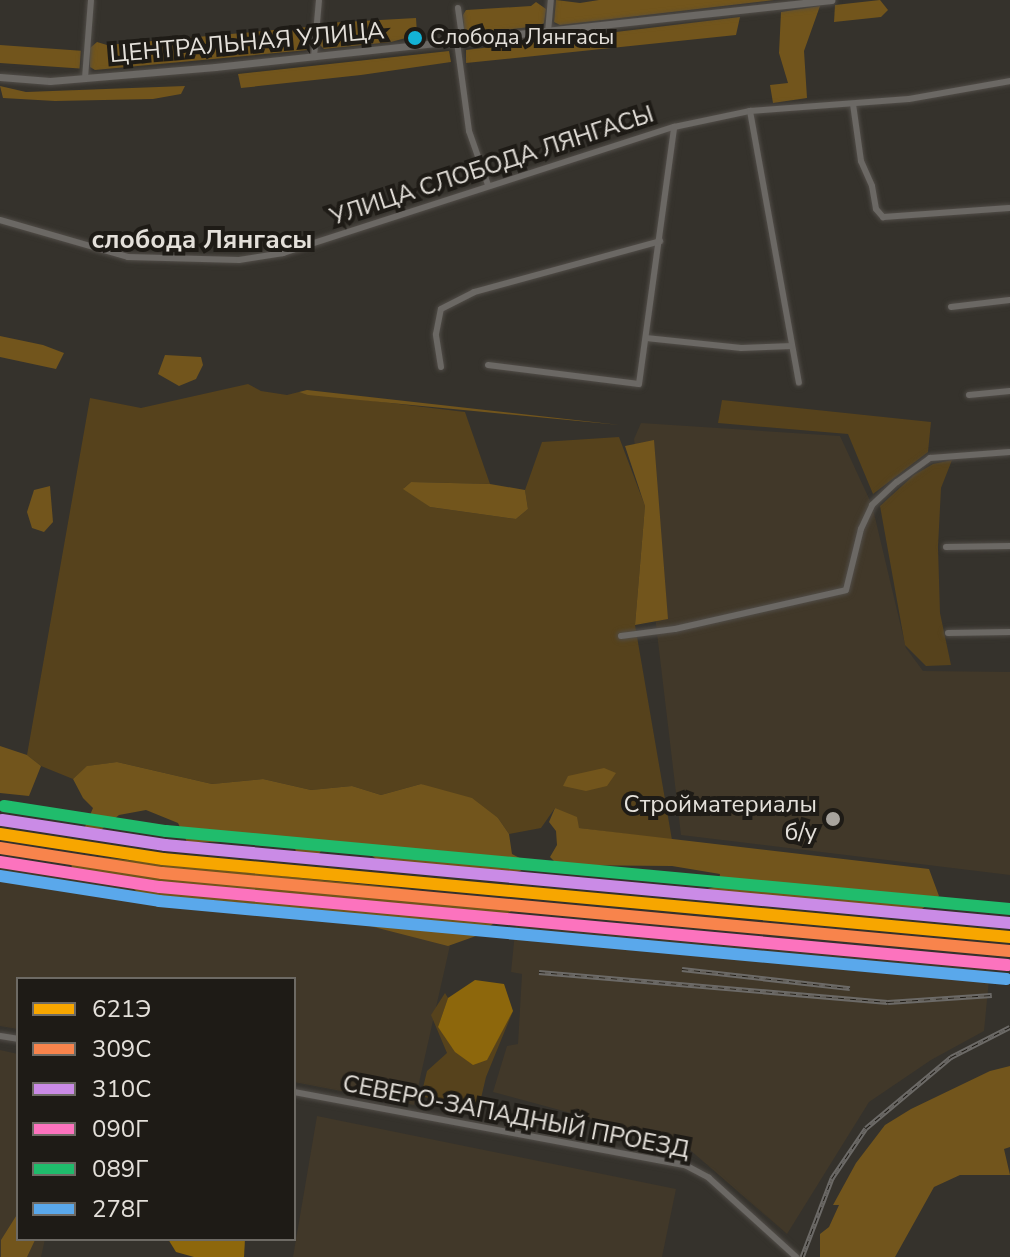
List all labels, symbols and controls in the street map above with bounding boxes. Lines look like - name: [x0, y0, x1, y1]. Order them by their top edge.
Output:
- street label: ЦЕНТРАЛЬНАЯ УЛИЦА: [108, 17, 386, 69]
- place label: Слобода Лянгасы: [430, 25, 614, 51]
- marker: Слобода Лянгасы: [407, 30, 423, 46]
- street label: УЛИЦА СЛОБОДА ЛЯНГАСЫ: [327, 100, 657, 232]
- district label: слобода Лянгасы: [91, 224, 313, 256]
- place label: Стройматериалы б/у: [624, 791, 817, 847]
- marker: Стройматериалы б/у: [824, 810, 842, 828]
- legend: [16, 977, 296, 1241]
- text: 621Э: [92, 993, 151, 1025]
- text: 309С: [92, 1033, 151, 1065]
- street label: СЕВЕРО-ЗАПАДНЫЙ ПРОЕЗД: [340, 1069, 692, 1165]
- text: 310С: [92, 1073, 151, 1105]
- text: 090Г: [92, 1113, 148, 1145]
- text: 089Г: [92, 1153, 148, 1185]
- text: 278Г: [92, 1193, 148, 1225]

